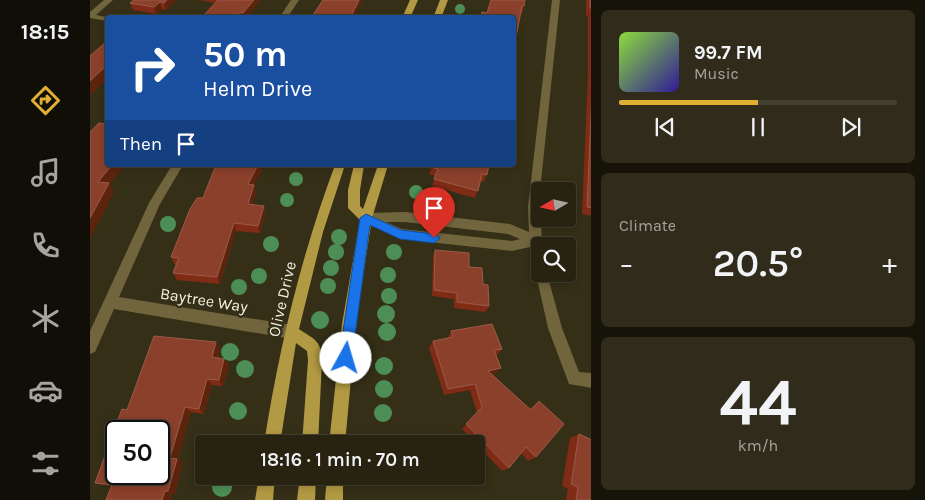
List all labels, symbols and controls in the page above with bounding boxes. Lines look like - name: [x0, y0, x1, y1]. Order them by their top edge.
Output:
- text: 18:15: [21, 19, 69, 45]
- text: 50 m: [203, 34, 288, 75]
- icon: right: [120, 35, 185, 100]
- text: 99.7 FM: [694, 42, 763, 64]
- text: Music: [694, 64, 739, 83]
- text: Helm Drive: [203, 76, 312, 102]
- icon: directions: [28, 83, 63, 118]
- icon: previous: [651, 113, 679, 141]
- icon: pause: [744, 113, 772, 141]
- icon: next: [837, 113, 865, 141]
- icon: arrive: [172, 130, 200, 158]
- text: Then: [120, 133, 162, 155]
- icon: music: [28, 155, 63, 190]
- north arrow: [531, 182, 576, 228]
- map controls: [531, 182, 576, 282]
- pin: [413, 187, 455, 238]
- icon: arrive: [420, 194, 448, 222]
- text: Climate: [619, 216, 676, 235]
- icon: phone: [28, 228, 63, 263]
- button: search: [531, 237, 576, 282]
- text: 20.5°: [713, 241, 803, 286]
- text: −: [619, 247, 634, 280]
- text: +: [882, 247, 897, 280]
- street label: Olive Drive: [264, 259, 300, 339]
- street label: Baytree Way: [159, 284, 250, 316]
- icon: climate: [28, 301, 63, 336]
- position arrow: [319, 331, 371, 383]
- text: 44: [719, 365, 797, 441]
- icon: car: [28, 373, 63, 408]
- speed limit sign: 50: [105, 420, 170, 485]
- text: km/h: [738, 436, 778, 455]
- icon: filters: [28, 446, 63, 481]
- text: 18:16 · 1 min · 70 m: [260, 449, 420, 471]

